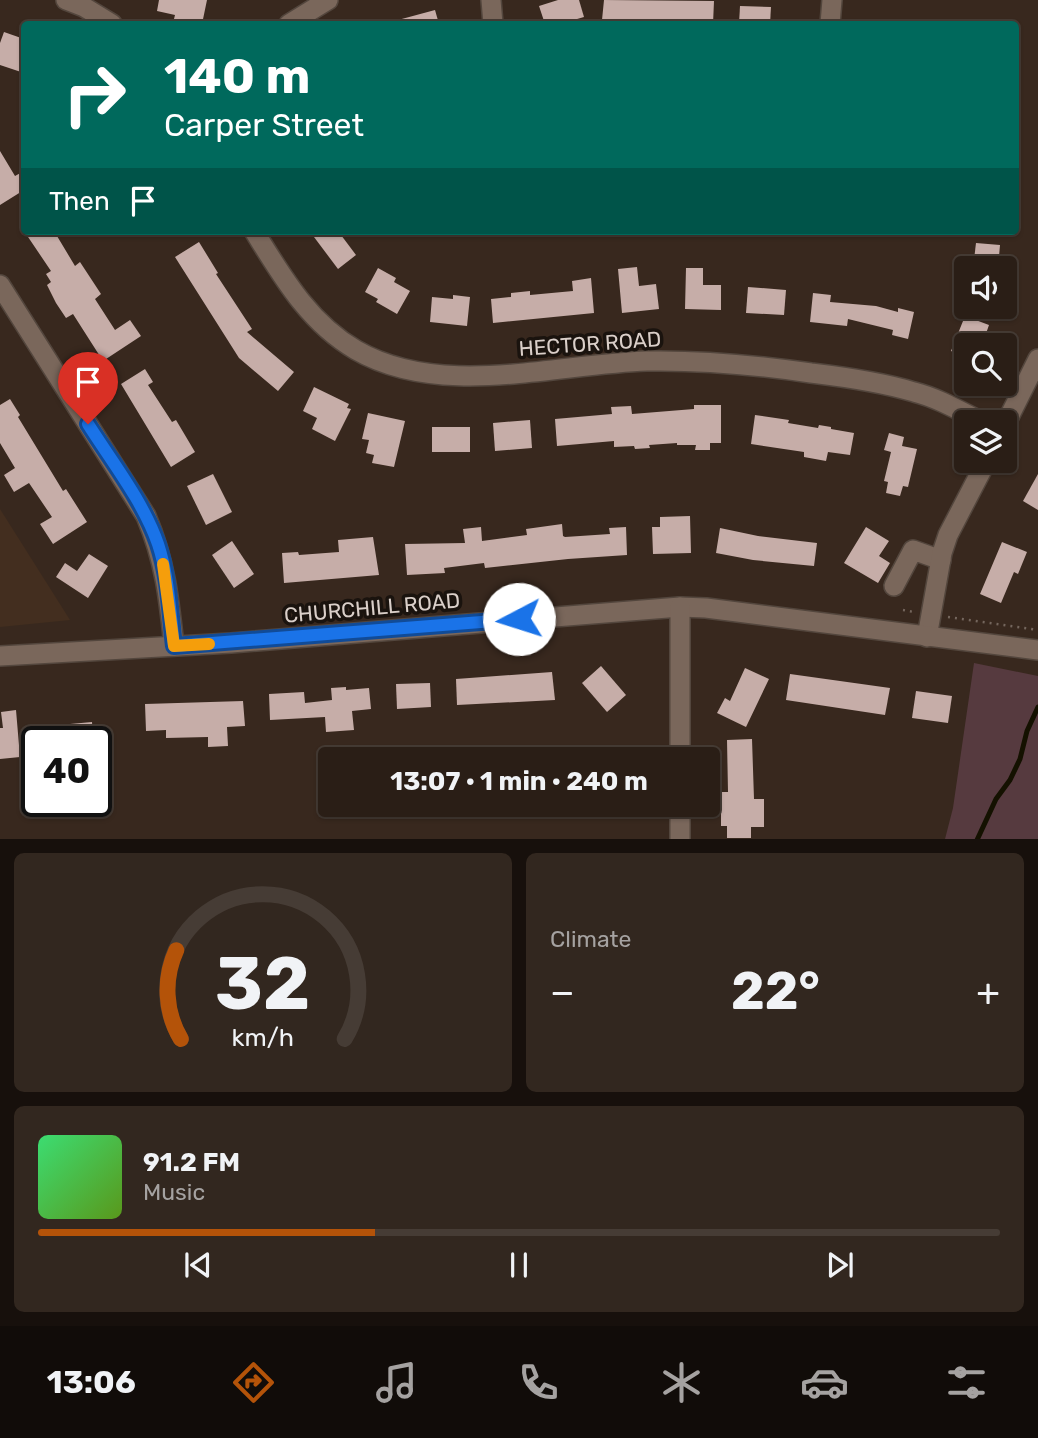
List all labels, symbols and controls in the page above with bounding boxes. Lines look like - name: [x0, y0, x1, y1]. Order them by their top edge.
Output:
- text: 140 m: [164, 47, 310, 105]
- icon: right: [49, 49, 140, 140]
- text: Carper Street: [164, 106, 364, 144]
- icon: arrive: [124, 182, 162, 220]
- text: Then: [49, 186, 110, 217]
- map controls: [954, 256, 1017, 473]
- button: sound: [954, 256, 1017, 319]
- street label: HECTOR ROAD: [518, 326, 662, 361]
- button: search: [954, 333, 1017, 396]
- pin: [58, 352, 118, 424]
- icon: arrive: [69, 363, 107, 401]
- button: layers: [954, 410, 1017, 473]
- position arrow: [482, 582, 556, 656]
- street label: CHURCHILL ROAD: [283, 587, 461, 628]
- speed limit sign: 40: [21, 726, 112, 817]
- text: 13:07 · 1 min · 240 m: [390, 766, 648, 797]
- text: Climate: [550, 925, 631, 953]
- text: 32: [215, 941, 311, 1027]
- text: 22°: [731, 960, 820, 1022]
- text: −: [550, 969, 575, 1015]
- text: +: [976, 969, 1000, 1015]
- text: km/h: [232, 1022, 294, 1051]
- text: 91.2 FM: [143, 1147, 240, 1178]
- text: Music: [143, 1178, 205, 1206]
- icon: previous: [179, 1246, 217, 1284]
- icon: pause: [500, 1246, 538, 1284]
- icon: next: [821, 1246, 859, 1284]
- icon: directions: [229, 1358, 278, 1407]
- icon: music: [372, 1358, 421, 1407]
- icon: phone: [514, 1358, 563, 1407]
- icon: climate: [657, 1358, 706, 1407]
- icon: car: [800, 1358, 849, 1407]
- icon: filters: [942, 1358, 991, 1407]
- text: 13:06: [47, 1363, 136, 1401]

